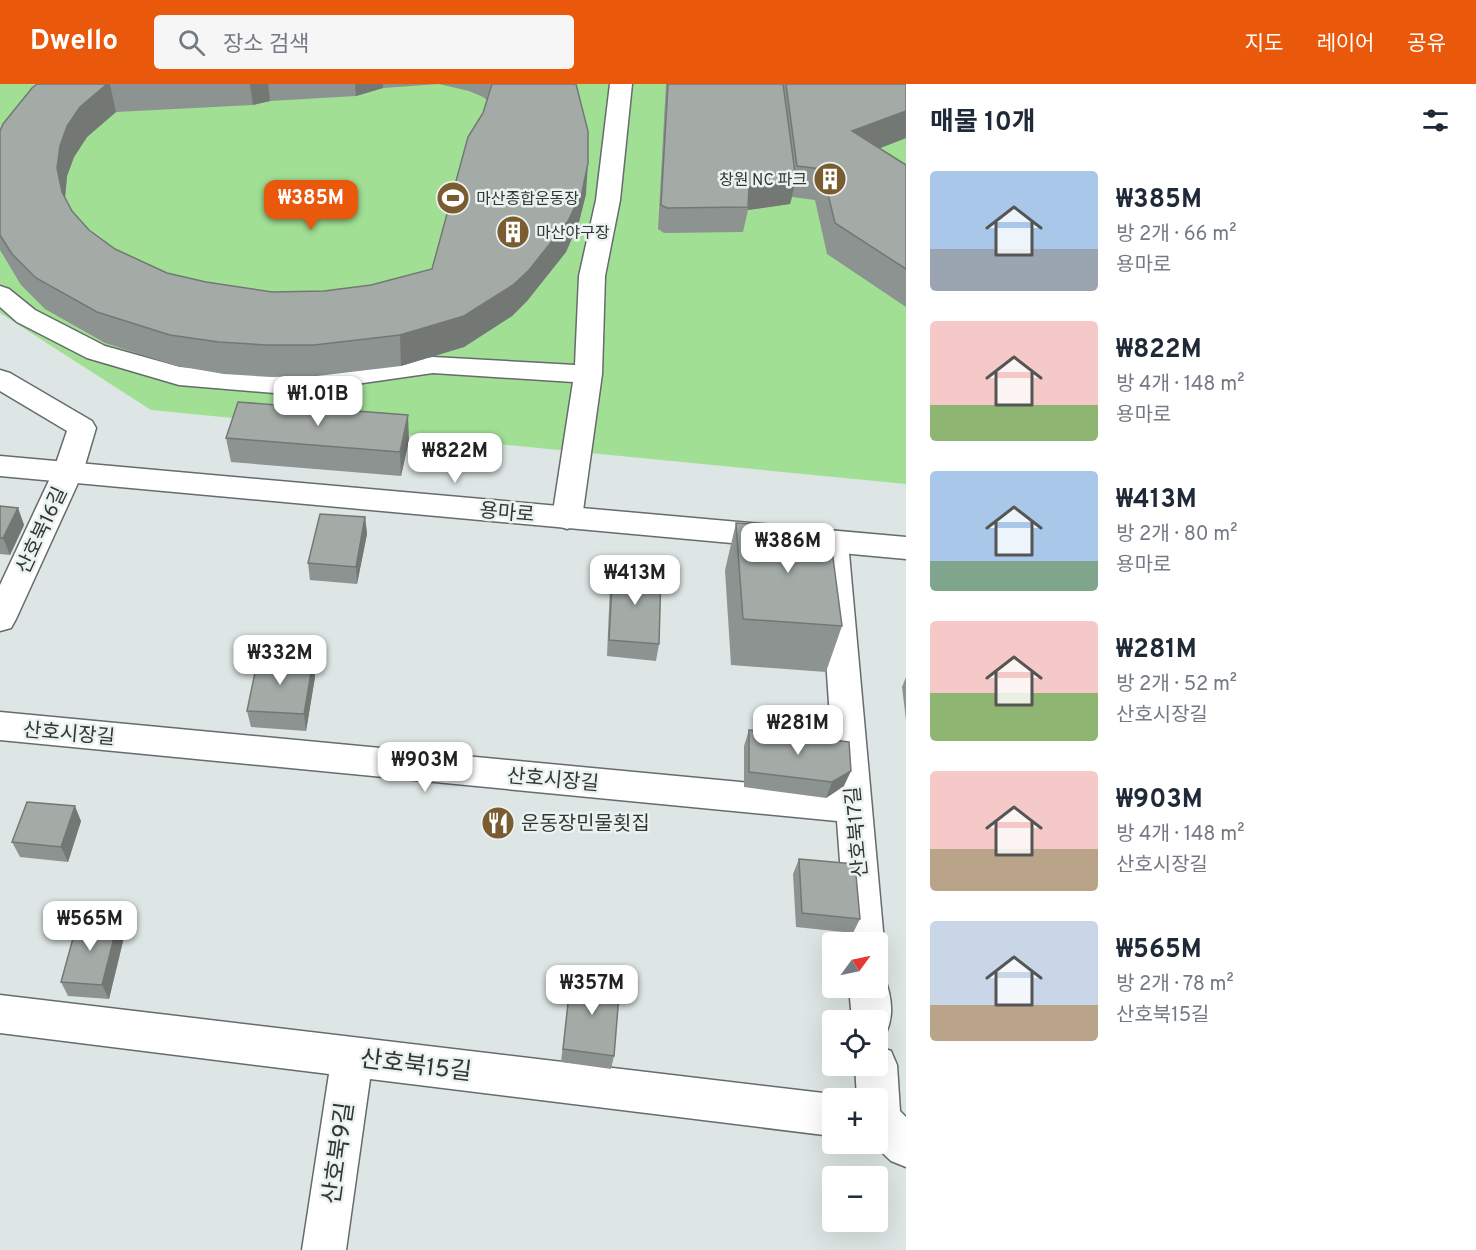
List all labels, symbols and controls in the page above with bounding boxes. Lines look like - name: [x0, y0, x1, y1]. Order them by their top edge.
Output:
- search box: [154, 15, 574, 69]
- text: Dwello: [30, 24, 118, 60]
- icon: search: [175, 26, 208, 59]
- text: 지도: [1245, 31, 1283, 58]
- text: 레이어: [1316, 31, 1374, 58]
- text: 공유: [1407, 31, 1446, 58]
- text: 장소 검색: [223, 32, 309, 59]
- icon: filters: [1419, 104, 1452, 137]
- text: 매물 10개: [930, 107, 1036, 140]
- building icon: 창원 NC 파크: [812, 161, 848, 197]
- place label: 창원 NC 파크: [719, 171, 807, 191]
- pin: ₩385M: [269, 180, 353, 231]
- sports icon: 마산종합운동장: [435, 180, 471, 216]
- text: ₩385M: [1116, 184, 1202, 217]
- text: ₩385M: [278, 186, 344, 212]
- place label: 마산종합운동장: [476, 190, 579, 210]
- icon: home: [978, 195, 1050, 267]
- building icon: 마산야구장: [495, 214, 531, 250]
- text: 방 2개 · 66 m²: [1116, 222, 1236, 248]
- place label: 마산야구장: [536, 224, 610, 244]
- text: 용마로: [1116, 253, 1171, 279]
- text: ₩822M: [1116, 334, 1202, 367]
- icon: home: [978, 345, 1050, 417]
- text: 방 4개 · 148 m²: [1116, 372, 1244, 398]
- pin: ₩1.01B: [269, 376, 367, 427]
- text: ₩1.01B: [287, 382, 349, 408]
- text: 용마로: [1116, 403, 1171, 429]
- pin: ₩822M: [413, 433, 497, 484]
- text: ₩822M: [422, 439, 488, 465]
- street label: 산호북16길: [11, 483, 74, 578]
- text: ₩413M: [1116, 484, 1197, 517]
- icon: home: [978, 495, 1050, 567]
- street label: 용마로: [478, 499, 535, 529]
- text: 방 2개 · 80 m²: [1116, 522, 1237, 548]
- pin: ₩386M: [746, 523, 830, 574]
- text: ₩386M: [755, 529, 821, 555]
- text: 용마로: [1116, 553, 1171, 579]
- pin: ₩413M: [593, 555, 677, 606]
- text: ₩413M: [604, 561, 666, 587]
- text: ₩281M: [1116, 634, 1197, 667]
- pin: ₩332M: [238, 635, 322, 686]
- text: ₩332M: [247, 641, 313, 667]
- icon: home: [978, 645, 1050, 717]
- text: 방 2개 · 52 m²: [1116, 672, 1237, 698]
- text: 산호시장길: [1116, 703, 1208, 729]
- pin: ₩281M: [756, 705, 840, 756]
- text: ₩281M: [767, 711, 829, 737]
- street label: 산호시장길: [22, 718, 116, 752]
- pin: ₩903M: [383, 742, 467, 793]
- text: ₩903M: [392, 748, 458, 774]
- street label: 산호시장길: [506, 764, 600, 798]
- text: ₩903M: [1116, 784, 1203, 817]
- street label: 산호북17길: [841, 785, 875, 878]
- icon: home: [978, 795, 1050, 867]
- restaurant icon: 운동장민물횟집: [480, 805, 516, 841]
- place label: 운동장민물횟집: [521, 812, 650, 838]
- text: 방 4개 · 148 m²: [1116, 822, 1244, 848]
- text: 산호시장길: [1116, 853, 1208, 879]
- pin: ₩565M: [48, 901, 132, 952]
- text: ₩565M: [57, 907, 123, 933]
- north arrow: [822, 932, 888, 998]
- map controls: [822, 932, 888, 1232]
- text: ₩565M: [1116, 934, 1202, 967]
- icon: home: [978, 945, 1050, 1017]
- pin: ₩357M: [550, 965, 634, 1016]
- text: ₩357M: [560, 971, 624, 997]
- text: 방 2개 · 78 m²: [1116, 972, 1234, 998]
- text: 산호북15길: [1116, 1003, 1209, 1029]
- button: locate: [822, 1010, 888, 1076]
- street label: 산호북15길: [358, 1045, 473, 1089]
- button: +: [822, 1088, 888, 1154]
- street label: 산호북9길: [318, 1100, 362, 1206]
- button: −: [822, 1166, 888, 1232]

